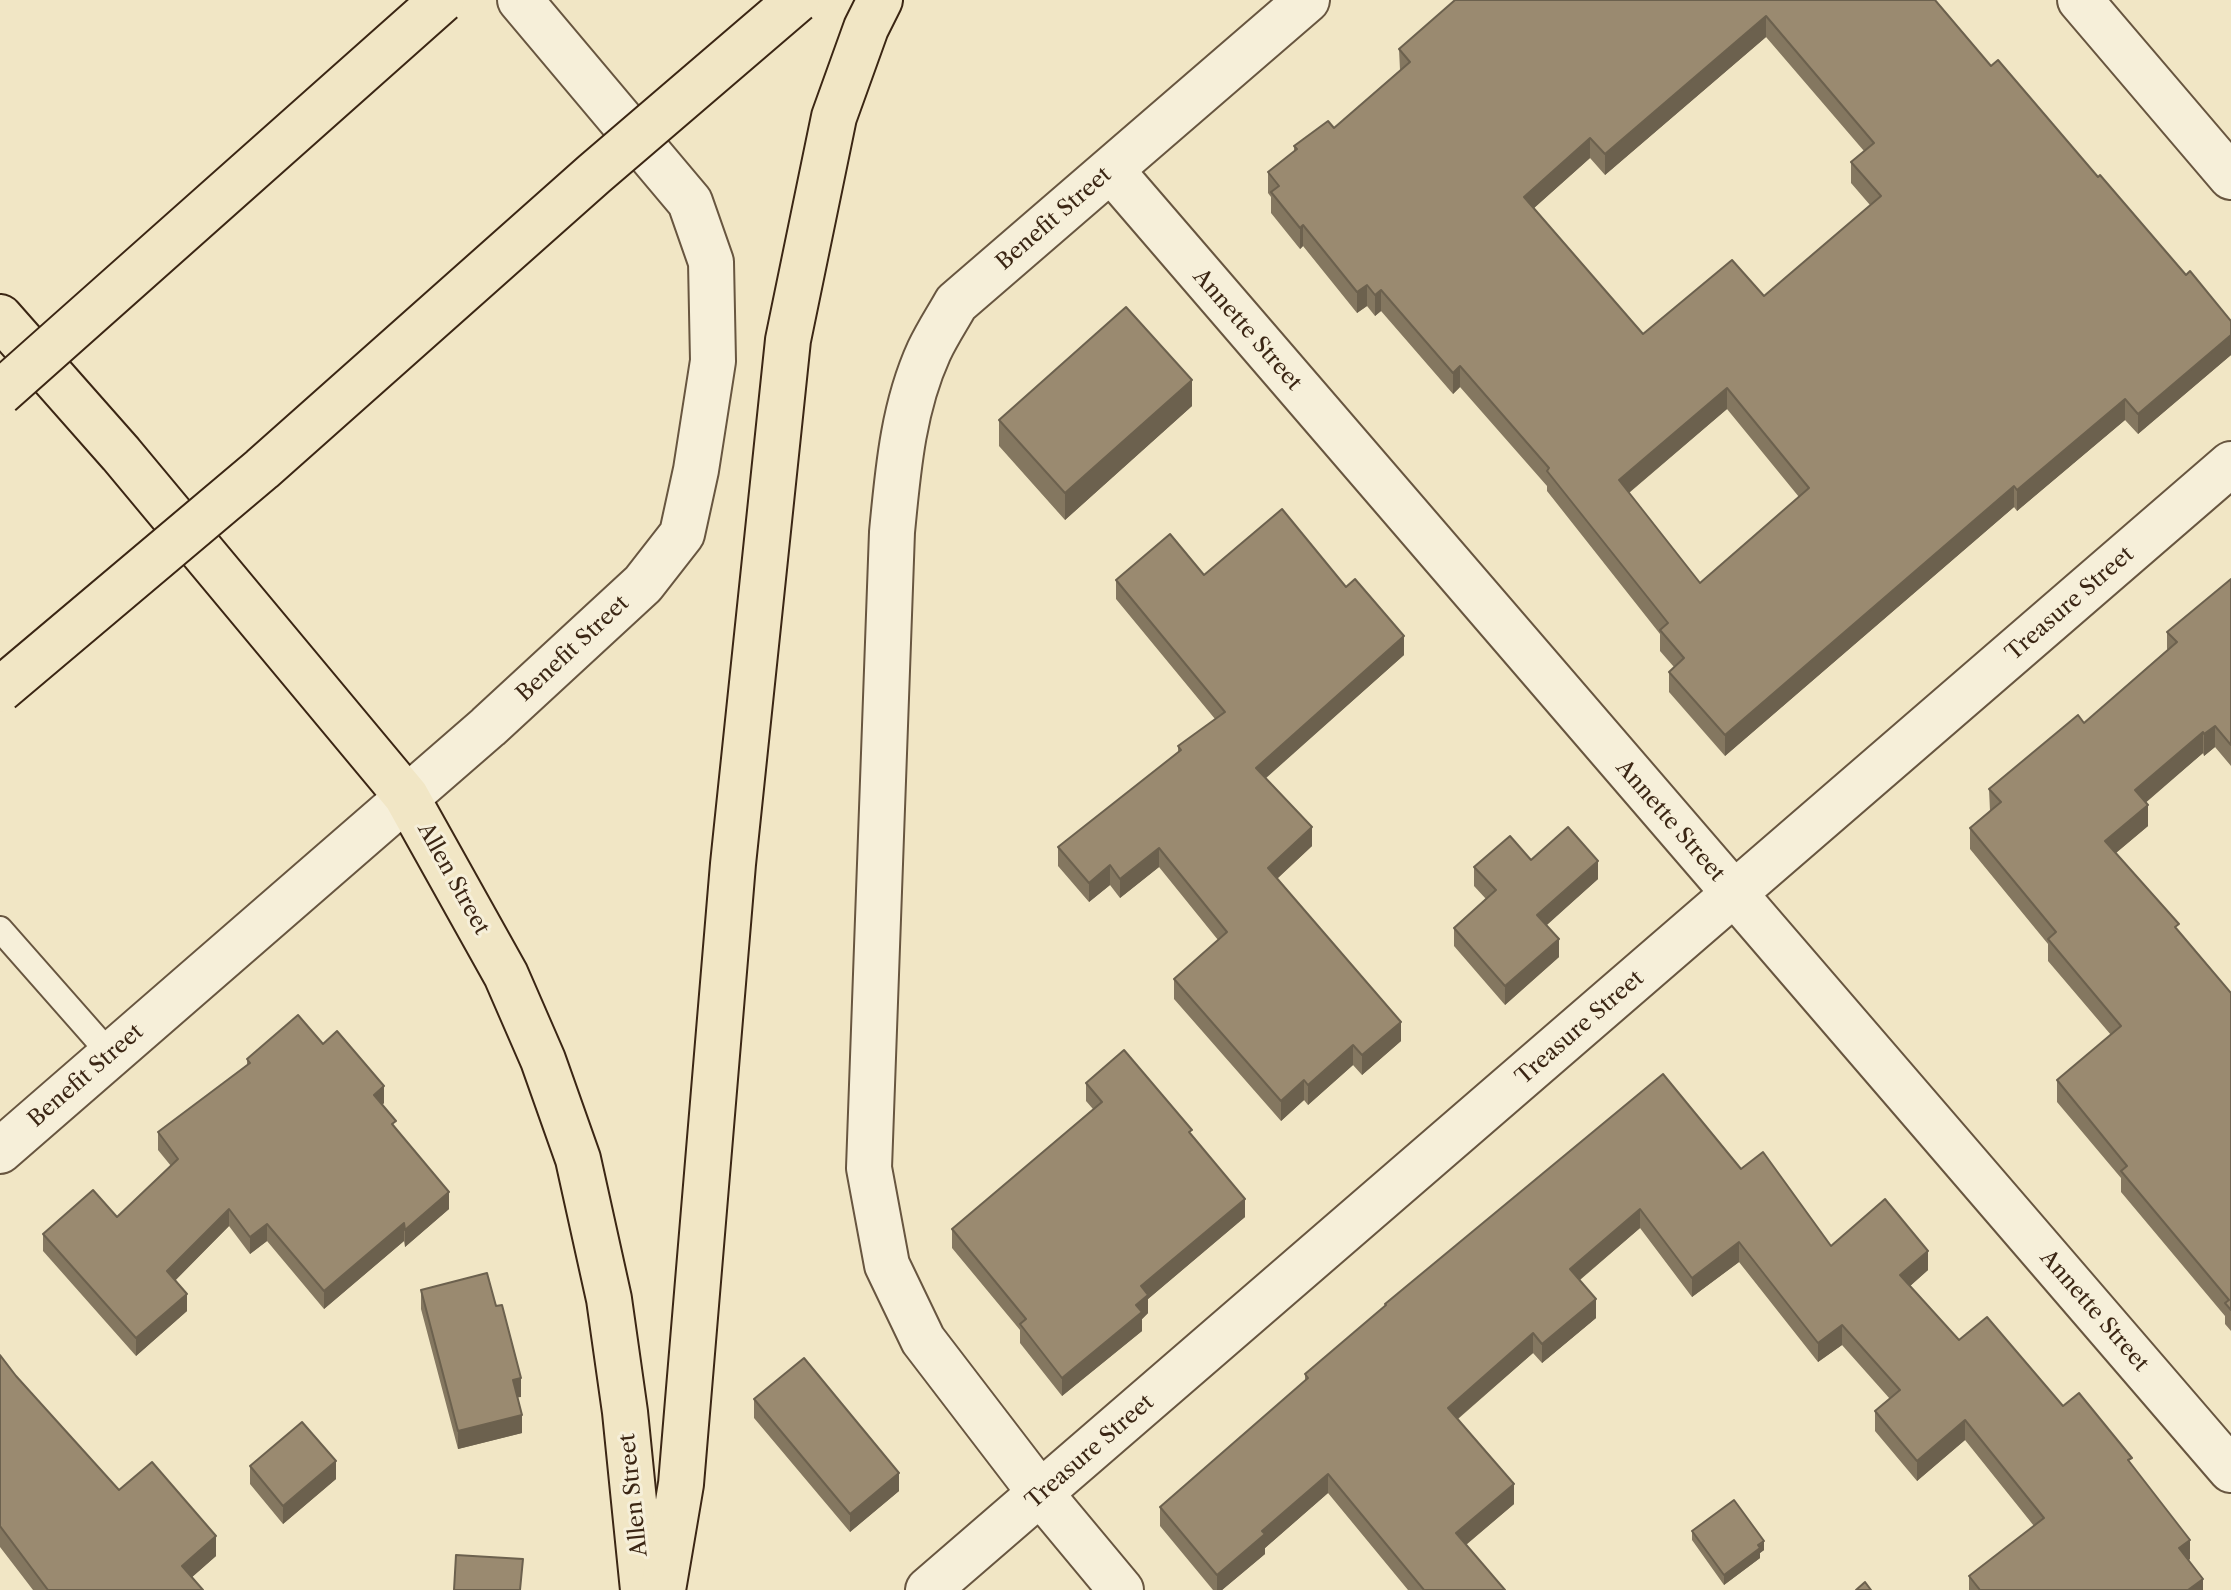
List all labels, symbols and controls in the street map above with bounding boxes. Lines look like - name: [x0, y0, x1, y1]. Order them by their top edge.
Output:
- street label: Benefit Street: [991, 162, 1117, 276]
- street label: Annette Street: [1187, 264, 1307, 396]
- street label: Treasure Street: [2001, 541, 2139, 667]
- street label: Benefit Street: [511, 590, 635, 708]
- street label: Annette Street: [1610, 755, 1730, 887]
- street label: Allen Street: [411, 819, 495, 939]
- street label: Treasure Street: [1511, 965, 1649, 1091]
- street label: Benefit Street: [23, 1019, 149, 1133]
- street label: Annette Street: [2034, 1245, 2154, 1377]
- street label: Treasure Street: [1021, 1389, 1159, 1515]
- street label: Allen Street: [614, 1432, 654, 1558]

